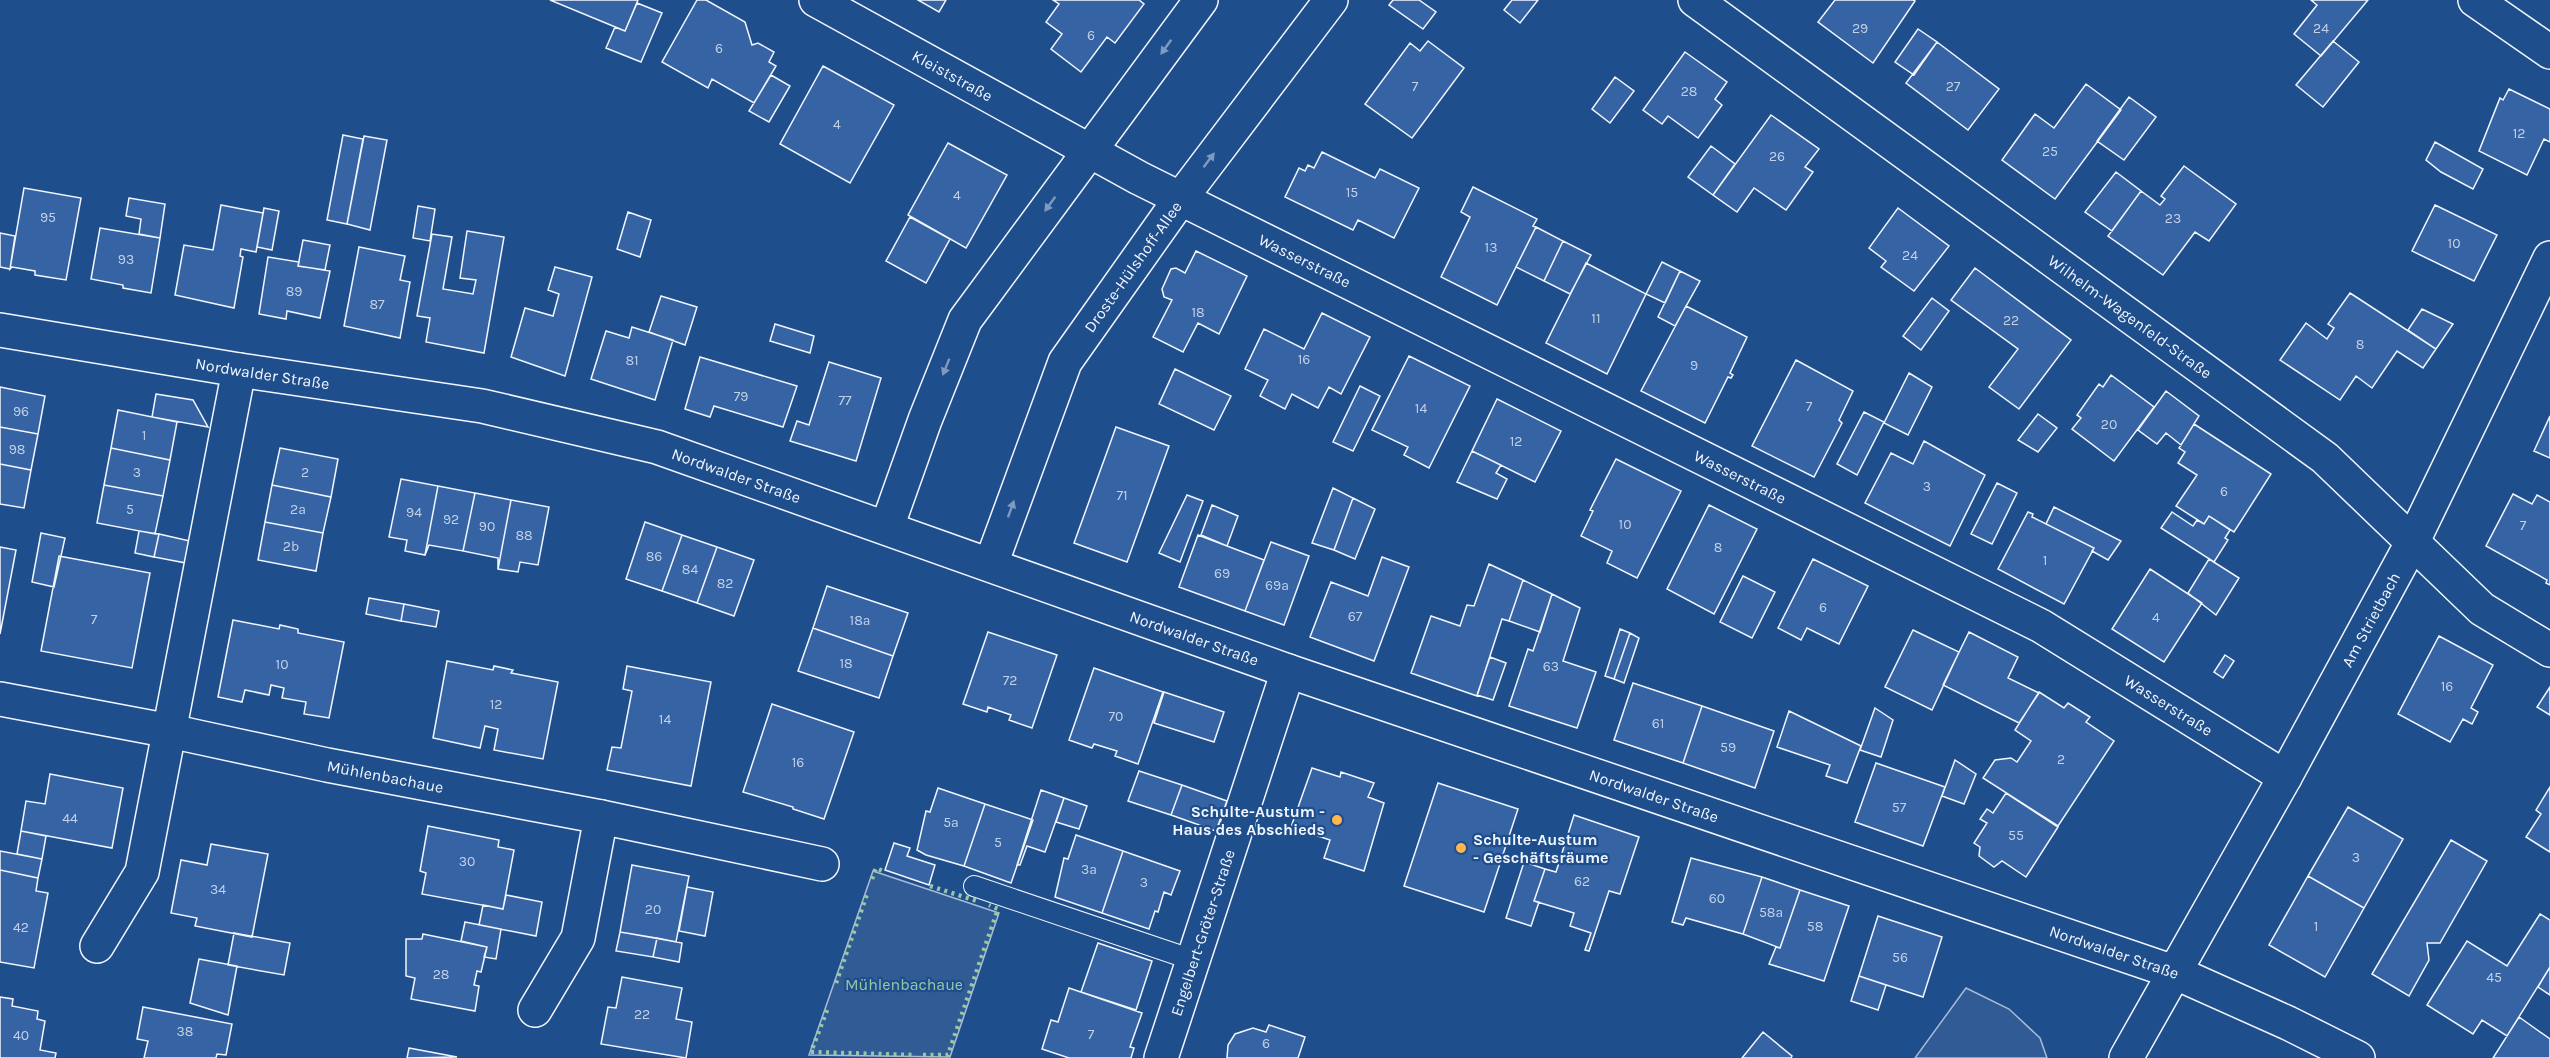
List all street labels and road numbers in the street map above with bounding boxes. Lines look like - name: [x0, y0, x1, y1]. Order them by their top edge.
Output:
- street label: Kleiststraße: [909, 46, 996, 105]
- street label: Droste-Hülshoff-Allee: [1080, 197, 1185, 336]
- street label: Wasserstraße: [1256, 230, 1354, 291]
- street label: Wilhelm-Wagenfeld-Straße: [2045, 251, 2216, 382]
- street label: Nordwalder Straße: [194, 353, 331, 393]
- street label: Nordwalder Straße: [669, 444, 803, 507]
- street label: Wasserstraße: [1691, 446, 1789, 507]
- street label: Am Strietbach: [2337, 569, 2404, 670]
- street label: Nordwalder Straße: [1127, 606, 1261, 669]
- street label: Wasserstraße: [2121, 670, 2216, 740]
- street label: Mühlenbachaue: [325, 756, 445, 796]
- street label: Nordwalder Straße: [1587, 765, 1721, 826]
- street label: Engelbert-Gröter-Straße: [1166, 847, 1238, 1018]
- street label: Nordwalder Straße: [2047, 921, 2182, 983]

